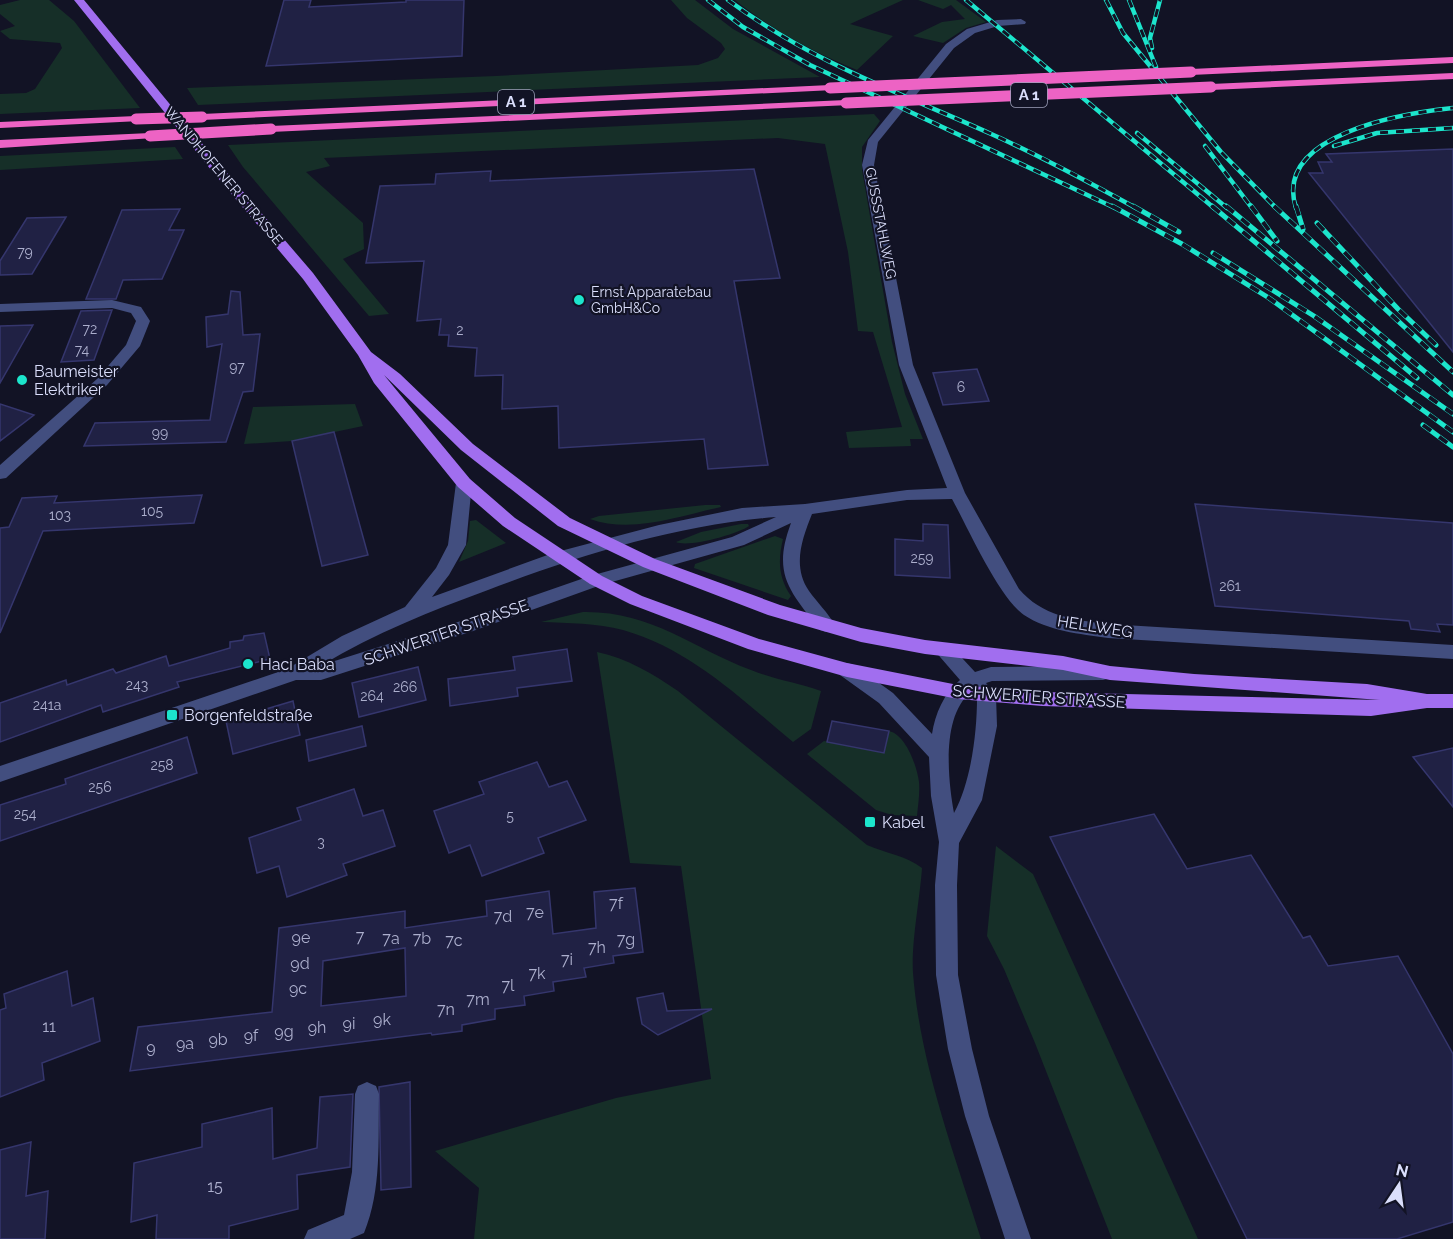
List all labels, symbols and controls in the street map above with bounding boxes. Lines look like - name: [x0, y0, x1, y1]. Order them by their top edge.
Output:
- road number: A 1: [1011, 83, 1047, 107]
- road number: A 1: [498, 90, 534, 114]
- street label: WANDHOFENER STRASSE: [162, 104, 286, 248]
- street label: GUSSSTAHLWEG: [862, 166, 900, 280]
- house number: 79: [17, 244, 33, 260]
- place label: Ernst Apparatebau GmbH&Co: [591, 284, 711, 316]
- marker: Ernst Apparatebau GmbH&Co: [572, 293, 586, 307]
- house number: 72: [83, 321, 97, 337]
- house number: 2: [456, 322, 464, 338]
- house number: 74: [75, 342, 90, 358]
- house number: 97: [229, 359, 245, 375]
- place label: Baumeister Elektriker: [34, 362, 119, 399]
- marker: Baumeister Elektriker: [15, 373, 29, 387]
- house number: 6: [957, 379, 965, 395]
- house number: 99: [152, 425, 168, 441]
- house number: 105: [141, 503, 163, 519]
- house number: 103: [49, 507, 71, 523]
- house number: 259: [910, 550, 934, 566]
- house number: 261: [1219, 578, 1241, 594]
- street label: SCHWERTER STRASSE: [361, 595, 531, 670]
- street label: HELLWEG: [1056, 611, 1134, 642]
- place label: Haci Baba: [260, 655, 335, 674]
- marker: Haci Baba: [241, 657, 255, 671]
- house number: 243: [126, 677, 148, 693]
- house number: 266: [393, 679, 417, 695]
- street label: SCHWERTER STRASSE: [952, 681, 1126, 712]
- house number: 264: [360, 688, 384, 704]
- house number: 241a: [33, 697, 61, 713]
- place label: Borgenfeldstraße: [184, 706, 312, 725]
- marker: Borgenfeldstraße: [165, 708, 179, 722]
- house number: 258: [150, 757, 174, 773]
- house number: 256: [88, 779, 112, 795]
- house number: 254: [14, 806, 37, 822]
- house number: 5: [506, 808, 514, 824]
- place label: Kabel: [882, 813, 925, 832]
- marker: Kabel: [863, 815, 877, 829]
- house number: 3: [317, 834, 325, 850]
- house number: 7f: [609, 894, 624, 913]
- house number: 7e: [526, 903, 544, 922]
- house number: 7d: [494, 907, 512, 926]
- house number: 7: [356, 927, 365, 946]
- house number: 9e: [292, 928, 310, 947]
- house number: 7a: [382, 929, 400, 948]
- house number: 7b: [413, 929, 431, 948]
- house number: 7g: [617, 930, 635, 949]
- house number: 7c: [445, 931, 463, 950]
- house number: 7h: [588, 938, 606, 957]
- house number: 7i: [561, 950, 573, 969]
- house number: 9d: [290, 954, 310, 973]
- house number: 7k: [528, 964, 546, 983]
- house number: 7l: [502, 976, 515, 995]
- house number: 9c: [289, 979, 307, 998]
- house number: 7m: [466, 990, 490, 1009]
- house number: 7n: [437, 1000, 455, 1019]
- house number: 9k: [373, 1010, 391, 1029]
- house number: 9i: [343, 1014, 355, 1033]
- house number: 11: [42, 1017, 56, 1036]
- house number: 9h: [308, 1018, 326, 1037]
- house number: 9g: [274, 1022, 294, 1041]
- house number: 9f: [244, 1026, 259, 1045]
- house number: 9b: [208, 1030, 228, 1049]
- house number: 9a: [176, 1034, 194, 1053]
- house number: 9: [146, 1038, 156, 1057]
- north arrow: [1369, 1155, 1429, 1215]
- text: N: [1394, 1160, 1410, 1182]
- house number: 15: [207, 1177, 223, 1196]

